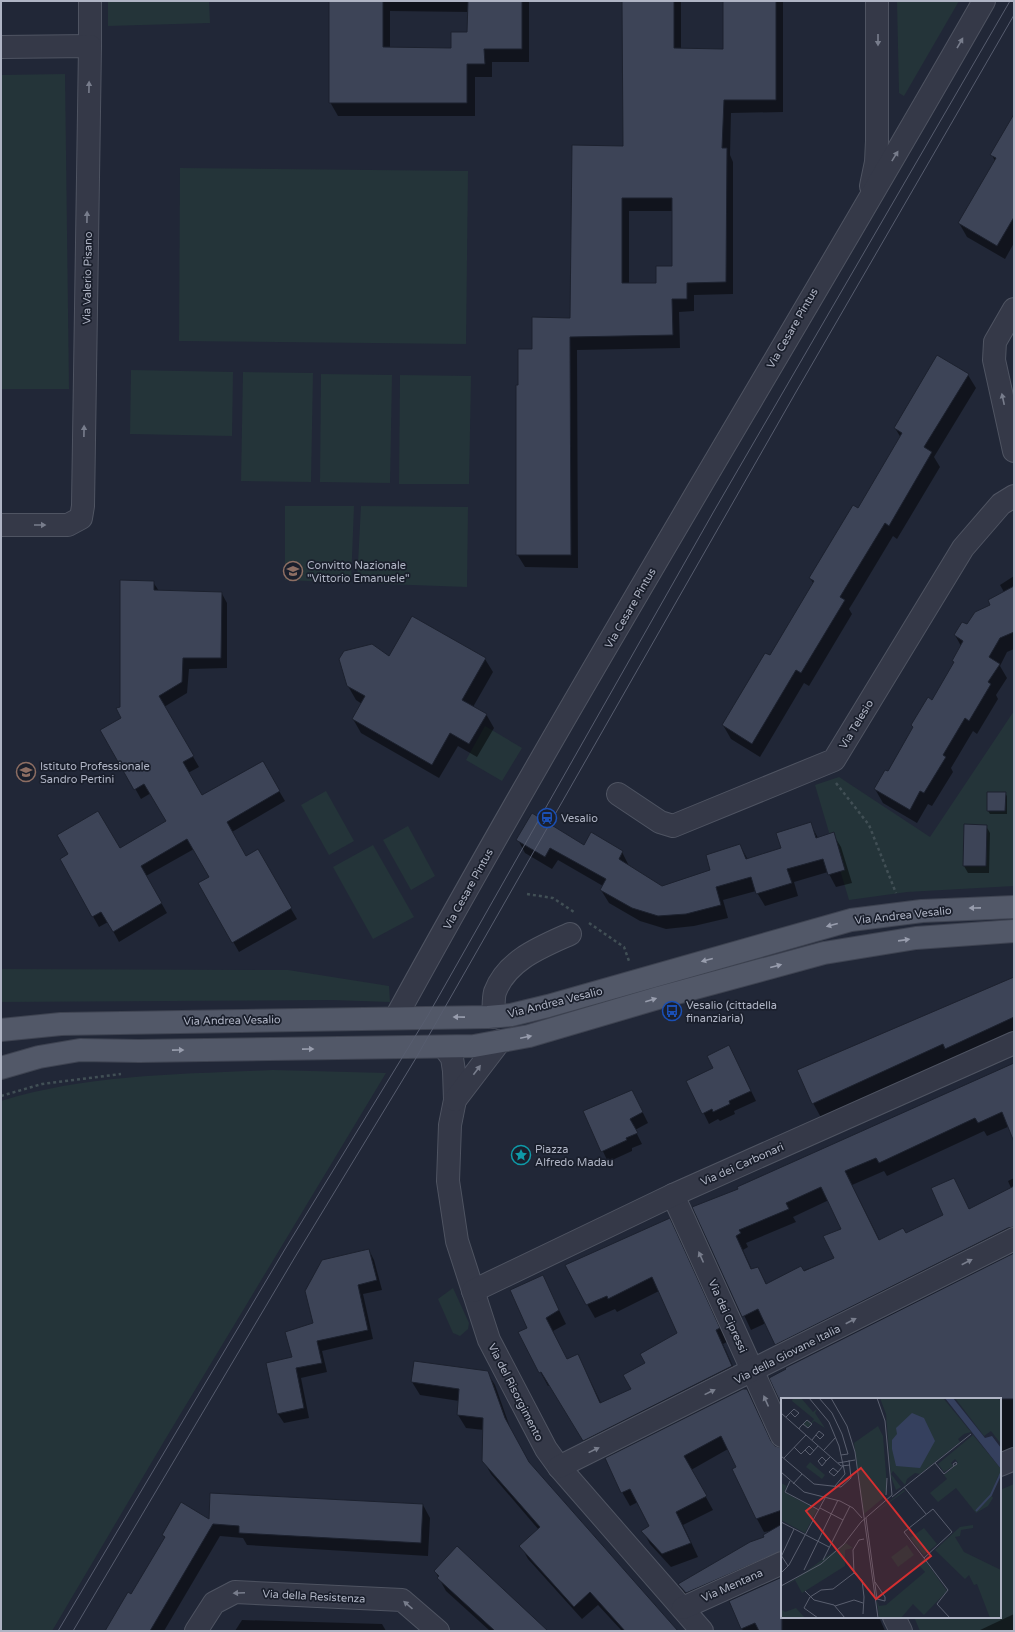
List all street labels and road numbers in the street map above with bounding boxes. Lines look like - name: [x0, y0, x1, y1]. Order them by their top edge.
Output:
- street label: Via Valerio Pisano: [80, 231, 95, 325]
- street label: Via Cesare Pintus: [764, 286, 821, 371]
- street label: Via Cesare Pintus: [602, 566, 659, 651]
- street label: Via Telesio: [837, 697, 876, 751]
- street label: Via Cesare Pintus: [441, 847, 496, 932]
- street label: Via Andrea Vesalio: [854, 904, 952, 927]
- street label: Via Andrea Vesalio: [506, 984, 604, 1021]
- street label: Via Andrea Vesalio: [183, 1013, 281, 1028]
- street label: Via dei Carbonari: [699, 1140, 786, 1189]
- street label: Via dei Cipressi: [706, 1277, 750, 1355]
- street label: Via della Giovane Italia: [732, 1322, 843, 1387]
- street label: Via del Risorgimento: [485, 1341, 546, 1444]
- street label: Via Mentana: [699, 1566, 765, 1605]
- street label: Via della Resistenza: [262, 1587, 366, 1606]

